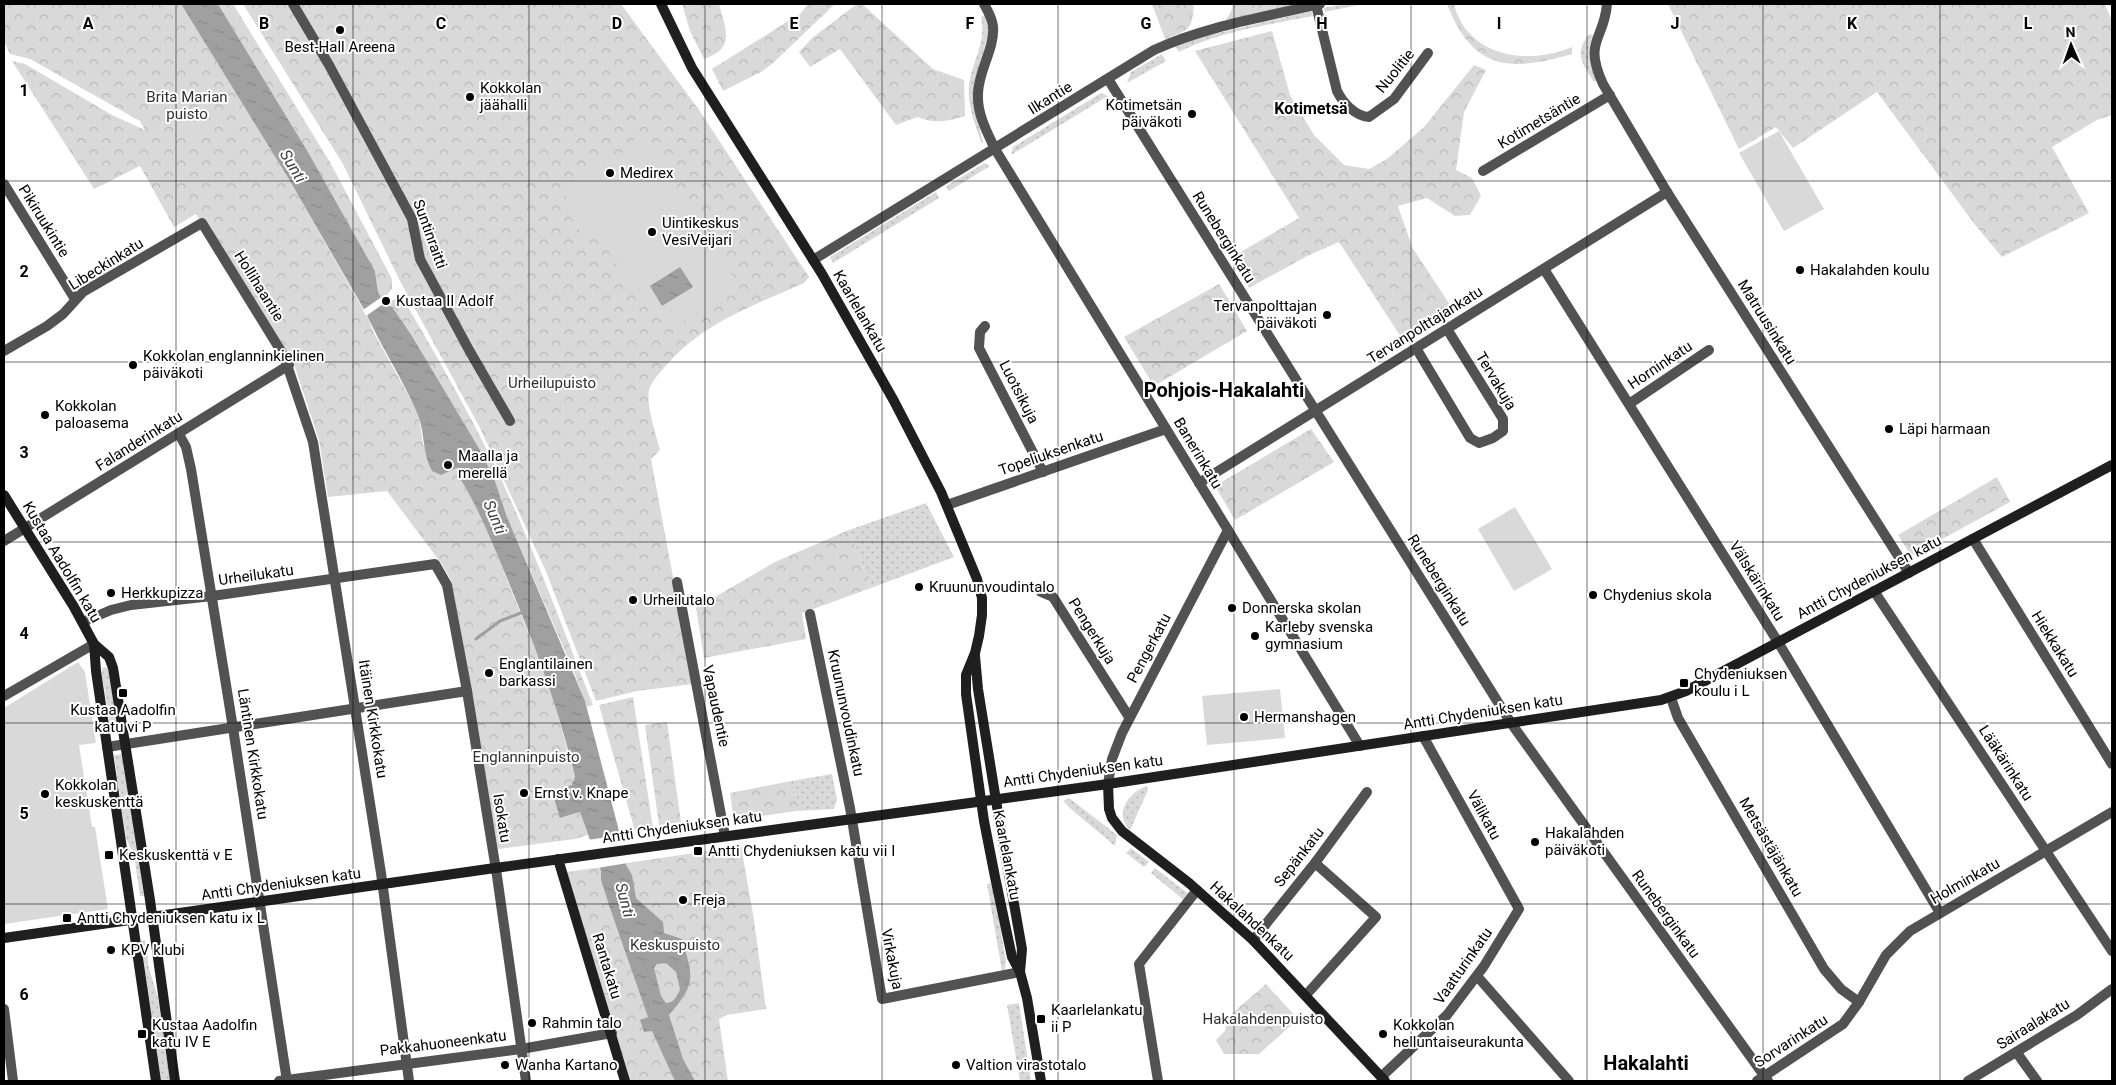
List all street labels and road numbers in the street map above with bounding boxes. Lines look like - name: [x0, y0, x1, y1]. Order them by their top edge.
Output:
- street label: Nuolitie: [1372, 45, 1418, 97]
- street label: Ilkantie: [1025, 78, 1075, 118]
- street label: Kotimetsäntie: [1494, 89, 1584, 153]
- street label: Pikiruukintie: [15, 181, 73, 261]
- street label: Runeberginkatu: [1189, 188, 1259, 286]
- street label: Suntinraitti: [409, 197, 451, 271]
- street label: Libeckinkatu: [65, 234, 147, 294]
- street label: Hollihaantie: [230, 247, 288, 325]
- street label: Kaarlelankatu: [829, 267, 891, 355]
- street label: Matruusinkatu: [1734, 276, 1800, 368]
- street label: Tervanpolttajankatu: [1364, 282, 1486, 368]
- street label: Horninkatu: [1625, 337, 1695, 393]
- street label: Tervakuja: [1472, 349, 1520, 413]
- street label: Luotsikuja: [995, 357, 1043, 427]
- street label: Falanderinkatu: [92, 407, 186, 475]
- street label: Banerinkatu: [1170, 414, 1226, 492]
- street label: Topeliuksenkatu: [996, 427, 1106, 479]
- street label: Kustaa Aadolfin katu: [19, 498, 105, 626]
- street label: Runeberginkatu: [1404, 531, 1474, 629]
- street label: Antti Chydeniuksen katu: [1794, 531, 1944, 623]
- street label: Välskärinkatu: [1725, 538, 1789, 624]
- street label: Urheilukatu: [217, 561, 295, 589]
- street label: Pengerkuja: [1065, 595, 1119, 667]
- street label: Hiekkakatu: [2028, 608, 2082, 680]
- street label: Pengerkatu: [1123, 610, 1175, 686]
- street label: Kruununvoudinkatu: [824, 648, 868, 778]
- street label: Itäinen Kirkkokatu: [355, 658, 391, 780]
- street label: Vapaudentie: [699, 663, 733, 749]
- street label: Läntinen Kirkkokatu: [234, 687, 272, 821]
- street label: Antti Chydeniuksen katu: [1402, 691, 1564, 733]
- street label: Lääkärinkatu: [1975, 722, 2037, 804]
- street label: Antti Chydeniuksen katu: [1002, 751, 1164, 791]
- street label: Välikatu: [1463, 787, 1505, 843]
- street label: Isokatu: [489, 792, 515, 844]
- street label: Metsästäjänkatu: [1735, 794, 1807, 900]
- street label: Antti Chydeniuksen katu: [601, 807, 763, 847]
- street label: Kaarlelankatu: [989, 808, 1025, 902]
- street label: Sepänkatu: [1270, 824, 1328, 890]
- street label: Holminkatu: [1927, 854, 2003, 908]
- street label: Antti Chydeniuksen katu: [200, 864, 362, 904]
- street label: Runeberginkatu: [1628, 866, 1704, 962]
- street label: Hakalahdenkatu: [1206, 877, 1298, 965]
- street label: Vaatturinkatu: [1430, 924, 1496, 1008]
- street label: Virkakuja: [877, 927, 907, 991]
- street label: Rantakatu: [588, 931, 626, 1001]
- street label: Sairaalakatu: [1993, 994, 2073, 1054]
- street label: Sorvarinkatu: [1751, 1011, 1831, 1071]
- street label: Pakkahuoneenkatu: [379, 1026, 507, 1060]

